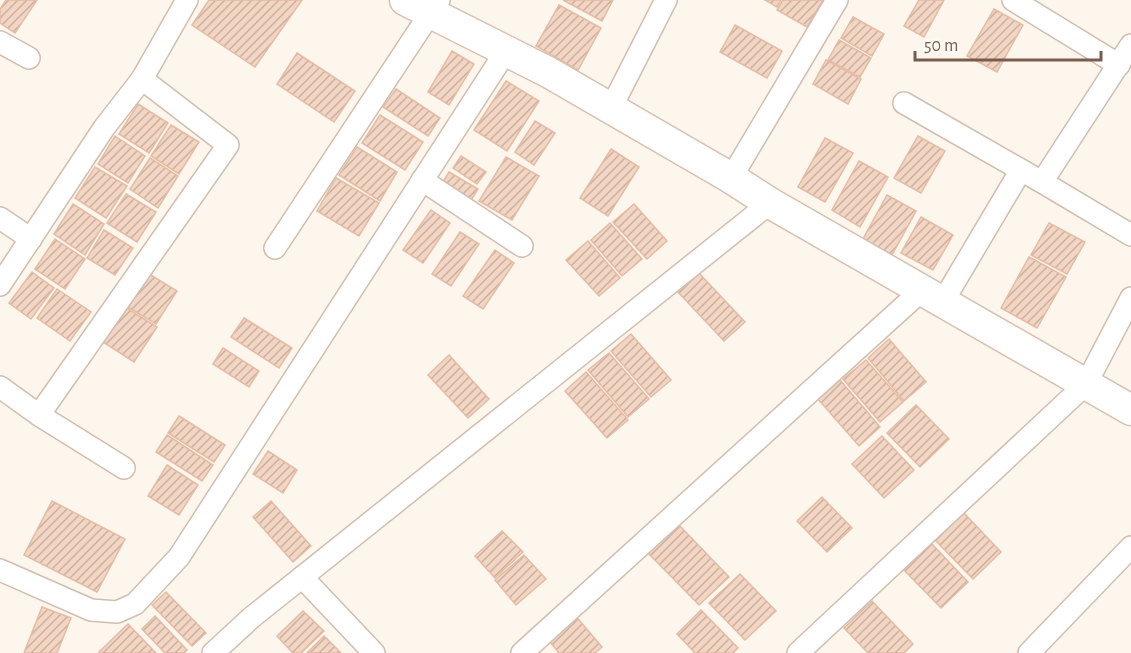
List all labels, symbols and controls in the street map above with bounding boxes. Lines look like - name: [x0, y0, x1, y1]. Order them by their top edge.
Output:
- scale bar: [915, 24, 1101, 62]
- text: 50 m: [924, 37, 958, 55]

